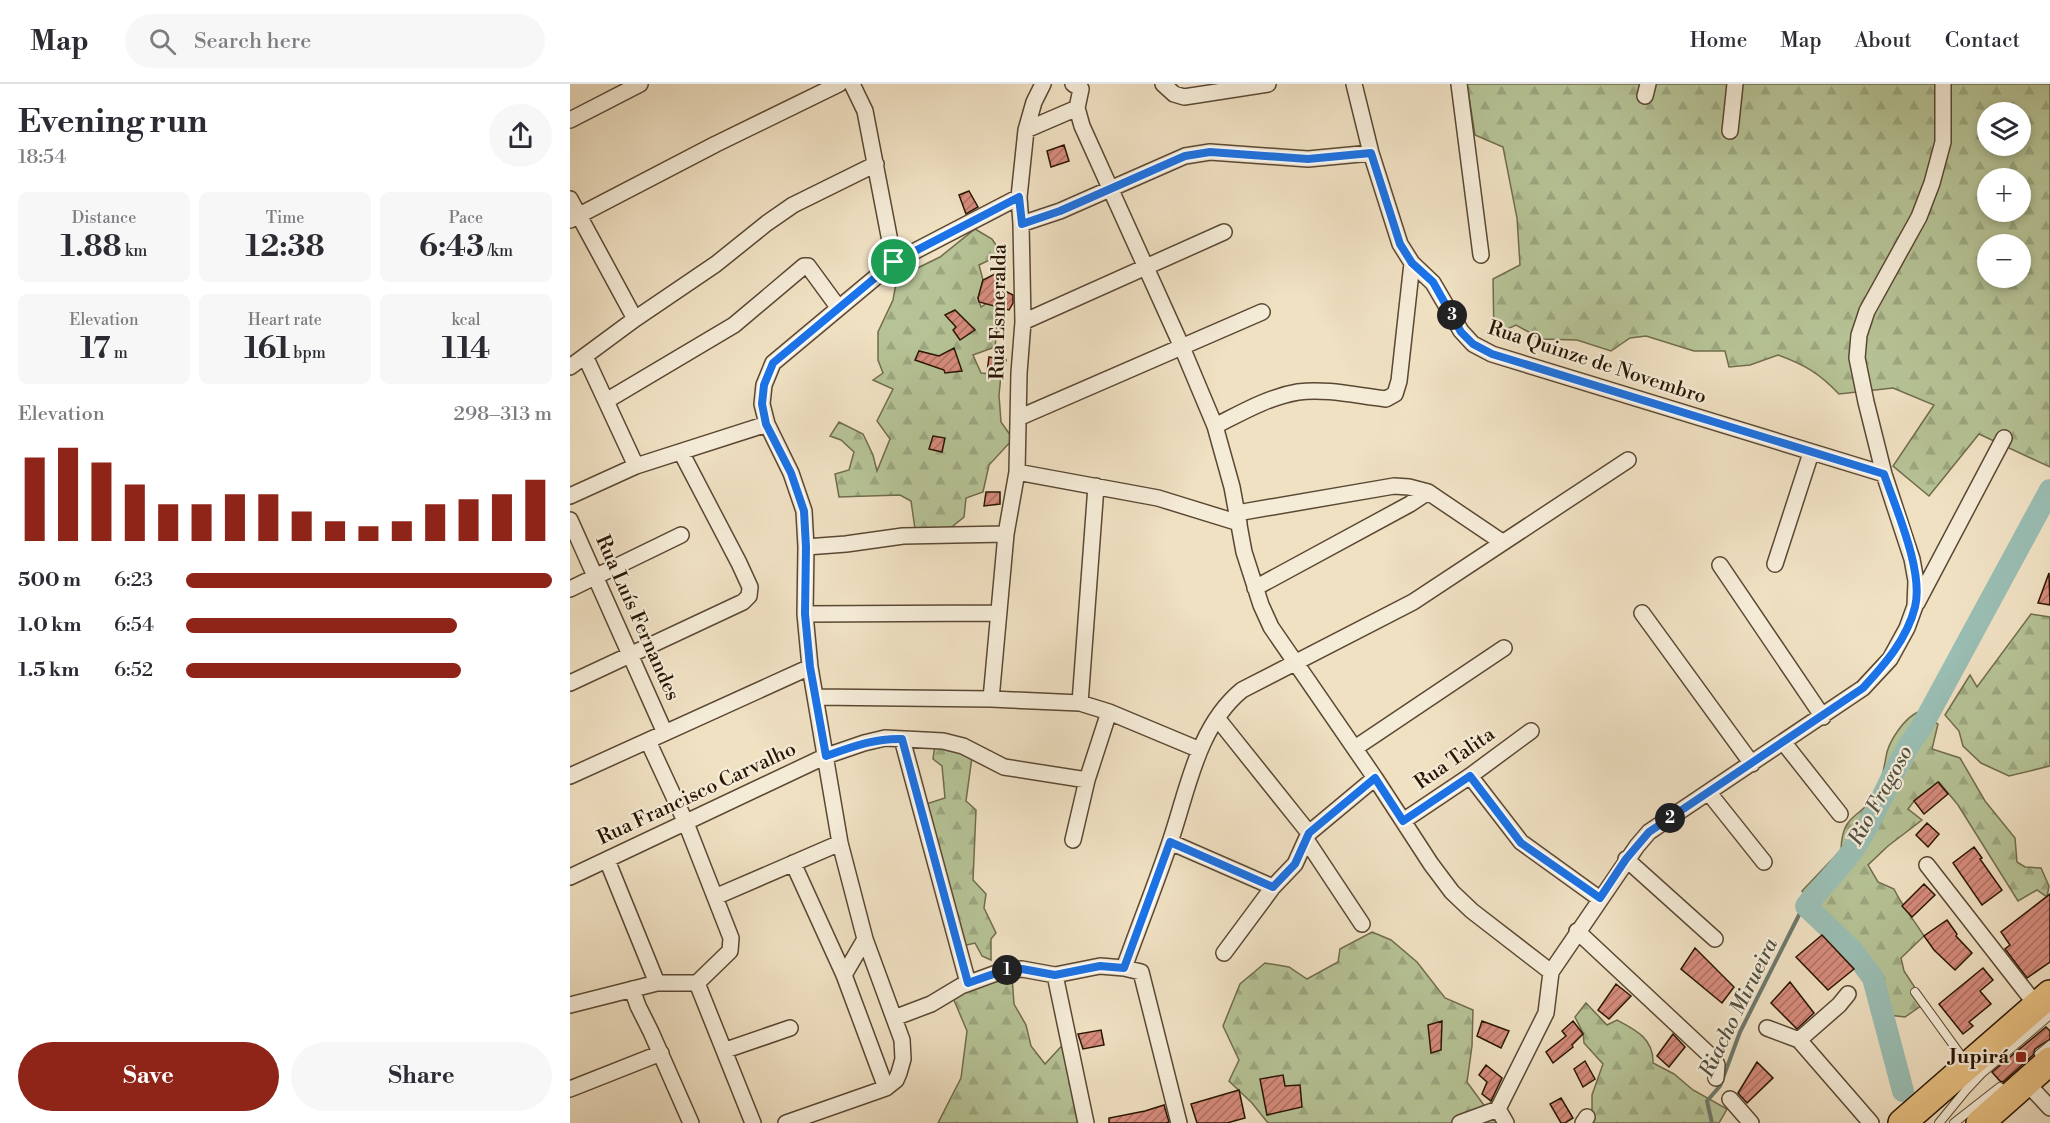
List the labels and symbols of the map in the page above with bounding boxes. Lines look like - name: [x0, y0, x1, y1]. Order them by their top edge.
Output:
- pin: [868, 236, 919, 287]
- street label: Rua Esmeralda: [985, 243, 1013, 380]
- pin: 3: [1437, 300, 1467, 330]
- street label: Rua Quinze de Novembro: [1485, 316, 1709, 410]
- street label: Rua Luís Fernandes: [589, 531, 685, 705]
- street label: Rua Talita: [1410, 722, 1501, 796]
- street label: Rua Francisco Carvalho: [594, 737, 800, 851]
- water label: Rio Fragoso: [1842, 742, 1919, 851]
- pin: 2: [1655, 803, 1685, 833]
- water label: Riacho Mirueira: [1694, 934, 1784, 1083]
- pin: 1: [992, 955, 1022, 985]
- place label: Jupirá: [1946, 1045, 2009, 1070]
- marker: Jupirá: [2014, 1050, 2028, 1064]

